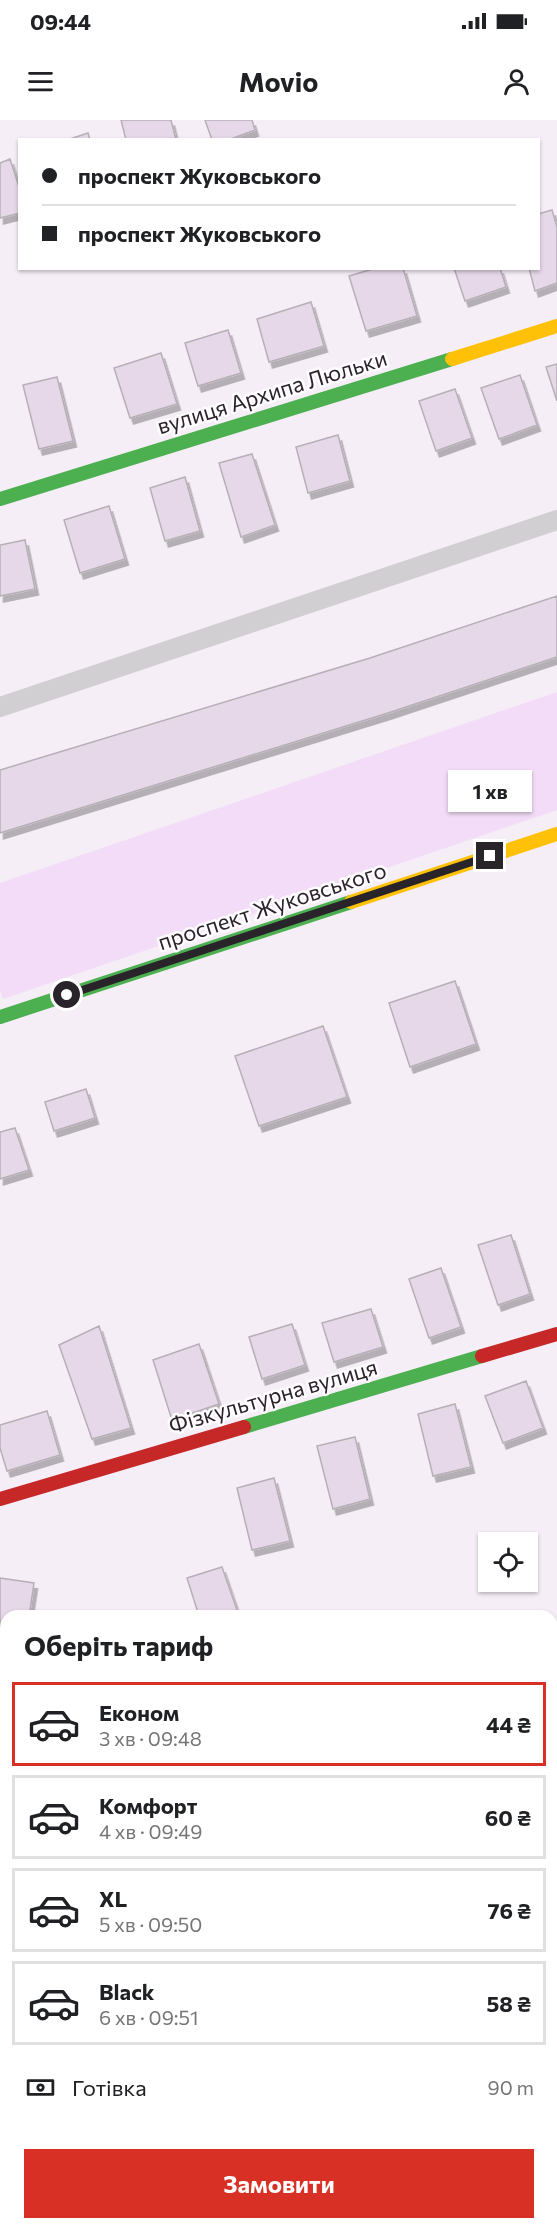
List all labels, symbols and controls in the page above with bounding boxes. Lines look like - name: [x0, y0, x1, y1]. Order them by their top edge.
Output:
- text: 09:44: [30, 8, 91, 35]
- icon: menu: [24, 65, 57, 98]
- text: Movio: [239, 65, 318, 98]
- icon: person: [500, 65, 533, 98]
- text: проспект Жуковського: [78, 162, 321, 189]
- text: проспект Жуковського: [78, 220, 321, 247]
- street label: вулиця Архипа Люльки: [154, 344, 390, 439]
- callout: 1 хв: [448, 769, 532, 811]
- text: 1 хв: [472, 779, 508, 803]
- route end: [476, 842, 503, 869]
- street label: проспект Жуковського: [154, 856, 389, 955]
- route start: [53, 981, 80, 1008]
- street label: Фізкультурна вулиця: [165, 1353, 380, 1438]
- map controls: [478, 1532, 538, 1592]
- button: locate: [478, 1532, 538, 1592]
- text: Оберіть тариф: [24, 1629, 213, 1662]
- icon: car: [27, 1697, 81, 1751]
- text: Економ: [99, 1699, 179, 1726]
- text: 44 ₴: [486, 1711, 531, 1738]
- text: 3 хв · 09:48: [99, 1726, 202, 1750]
- icon: car: [27, 1790, 81, 1844]
- text: Комфорт: [99, 1792, 197, 1819]
- text: 60 ₴: [485, 1804, 531, 1831]
- text: 4 хв · 09:49: [99, 1819, 203, 1843]
- icon: car: [27, 1883, 81, 1937]
- text: XL: [99, 1885, 127, 1912]
- text: 76 ₴: [487, 1897, 531, 1924]
- text: 5 хв · 09:50: [99, 1912, 202, 1936]
- icon: car: [27, 1976, 81, 2030]
- text: Black: [99, 1978, 154, 2005]
- text: 58 ₴: [487, 1990, 531, 2017]
- text: 6 хв · 09:51: [99, 2005, 199, 2029]
- icon: cash: [24, 2071, 57, 2104]
- text: Готівка: [72, 2074, 147, 2101]
- text: 90 m: [488, 2075, 534, 2099]
- button: Замовити: [24, 2149, 534, 2218]

